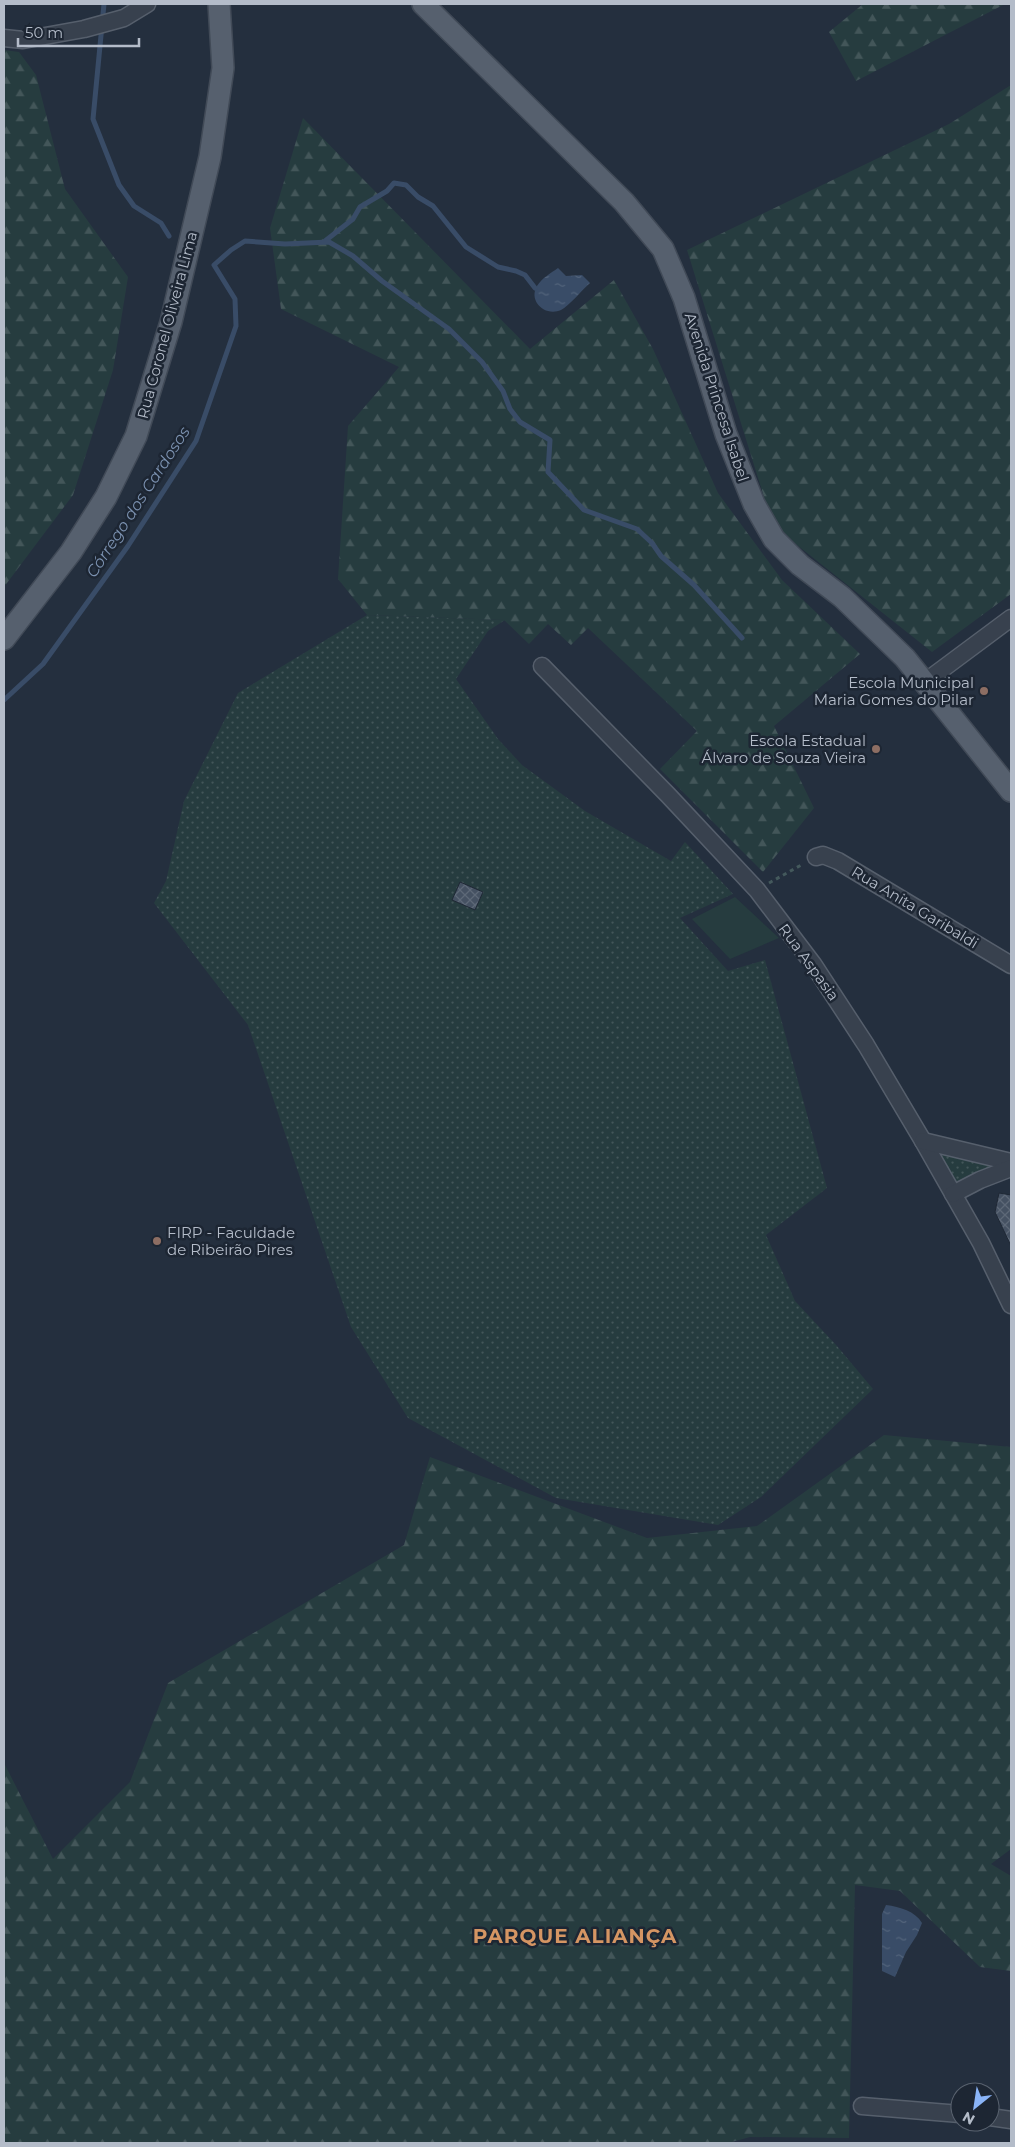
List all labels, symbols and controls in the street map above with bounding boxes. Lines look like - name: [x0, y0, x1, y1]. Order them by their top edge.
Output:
- scale bar: [18, 15, 139, 47]
- text: 50 m: [25, 23, 63, 42]
- street label: Rua Coronel Oliveira Lima: [133, 229, 201, 421]
- street label: Avenida Princesa Isabel: [681, 310, 753, 484]
- water label: Córrego dos Cardosos: [82, 423, 194, 581]
- place label: Escola Municipal Maria Gomes do Pilar: [814, 673, 974, 709]
- marker: Escola Municipal Maria Gomes do Pilar: [978, 685, 990, 697]
- place label: Escola Estadual Álvaro de Souza Vieira: [701, 731, 866, 767]
- marker: Escola Estadual Álvaro de Souza Vieira: [870, 743, 882, 755]
- street label: Rua Anita Garibaldi: [848, 862, 982, 952]
- street label: Rua Aspasia: [775, 920, 843, 1004]
- place label: FIRP - Faculdade de Ribeirão Pires: [167, 1223, 295, 1259]
- marker: FIRP - Faculdade de Ribeirão Pires: [151, 1235, 163, 1247]
- district label: PARQUE ALIANÇA: [473, 1924, 677, 1948]
- north arrow: [950, 2082, 1000, 2132]
- text: N: [959, 2108, 978, 2129]

